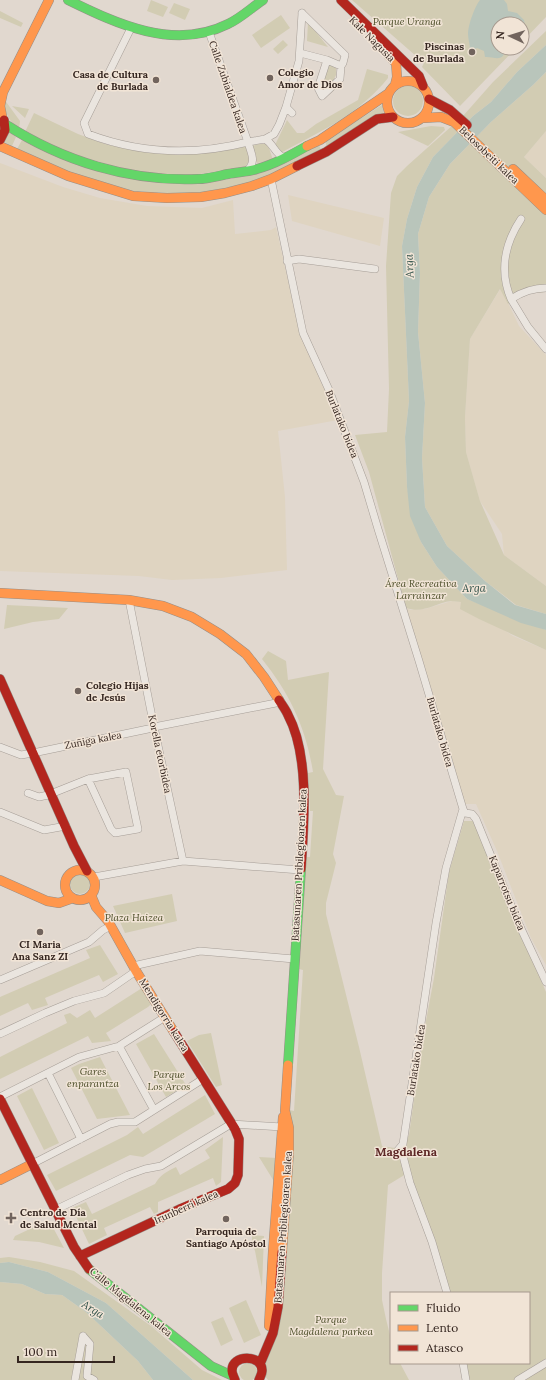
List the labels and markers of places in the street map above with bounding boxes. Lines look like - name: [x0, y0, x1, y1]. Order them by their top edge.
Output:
- place label: Piscinas de Burlada: [413, 40, 465, 65]
- marker: Piscinas de Burlada: [467, 47, 477, 57]
- place label: Colegio Amor de Dios: [278, 66, 342, 91]
- place label: Casa de Cultura de Burlada: [73, 68, 149, 93]
- marker: Colegio Amor de Dios: [265, 73, 275, 83]
- marker: Casa de Cultura de Burlada: [151, 75, 161, 85]
- place label: Colegio Hijas de Jesús: [86, 679, 149, 704]
- marker: Colegio Hijas de Jesús: [73, 686, 83, 696]
- marker: CI Maria Ana Sanz ZI: [35, 927, 45, 937]
- place label: CI Maria Ana Sanz ZI: [12, 938, 68, 963]
- place label: Centro de Día de Salud Mental: [20, 1206, 97, 1231]
- marker: Centro de Día de Salud Mental: [5, 1212, 17, 1224]
- marker: Parroquia de Santiago Apóstol: [221, 1214, 231, 1224]
- place label: Parroquia de Santiago Apóstol: [186, 1225, 266, 1250]

